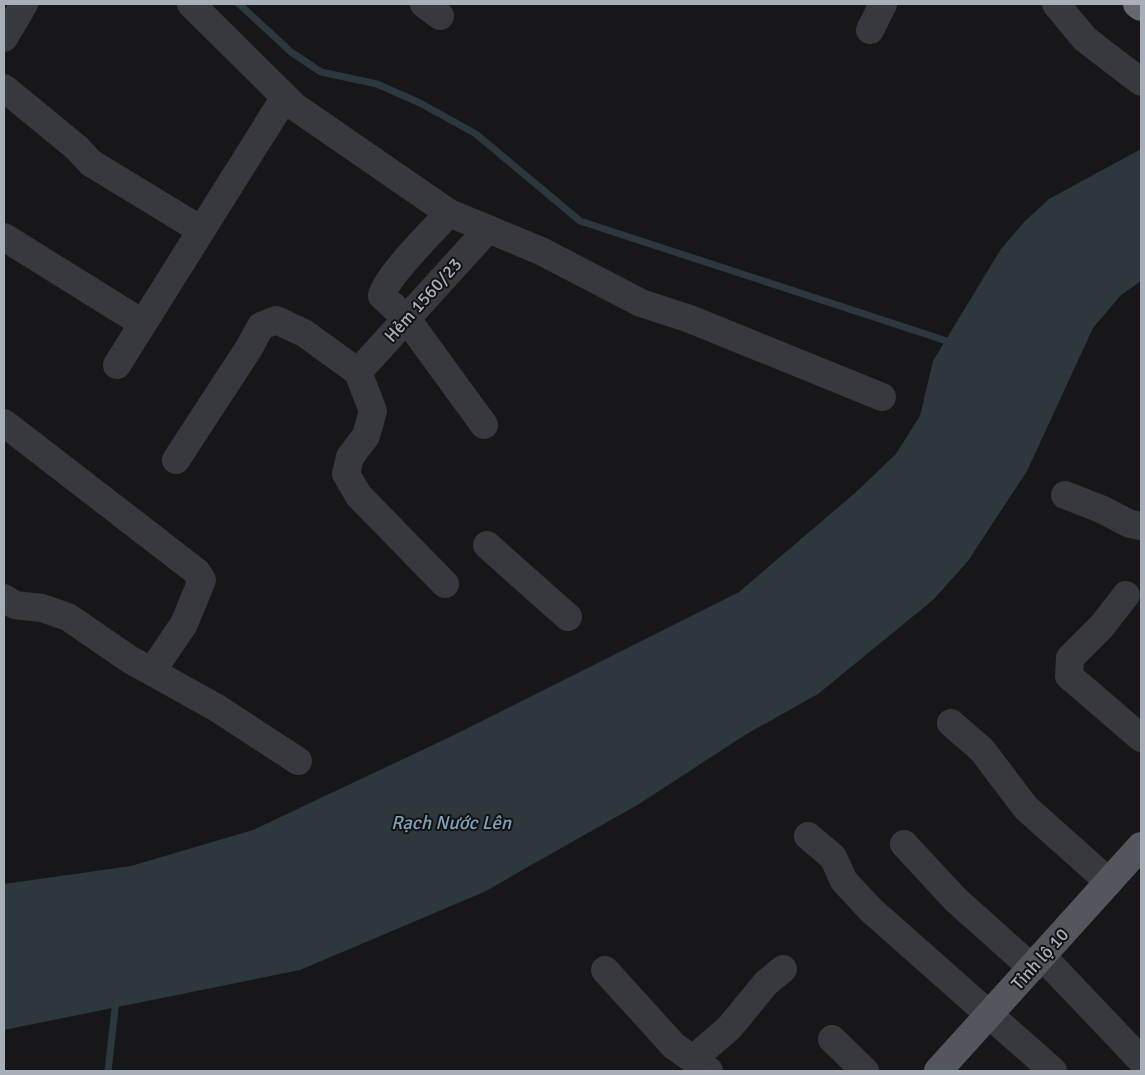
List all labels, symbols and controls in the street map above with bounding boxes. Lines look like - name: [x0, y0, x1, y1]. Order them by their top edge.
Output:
- street label: Hẻm 1560/23: [380, 253, 466, 347]
- water label: Rạch Nước Lên: [391, 811, 512, 835]
- street label: Tỉnh lộ 10: [1007, 924, 1073, 994]

